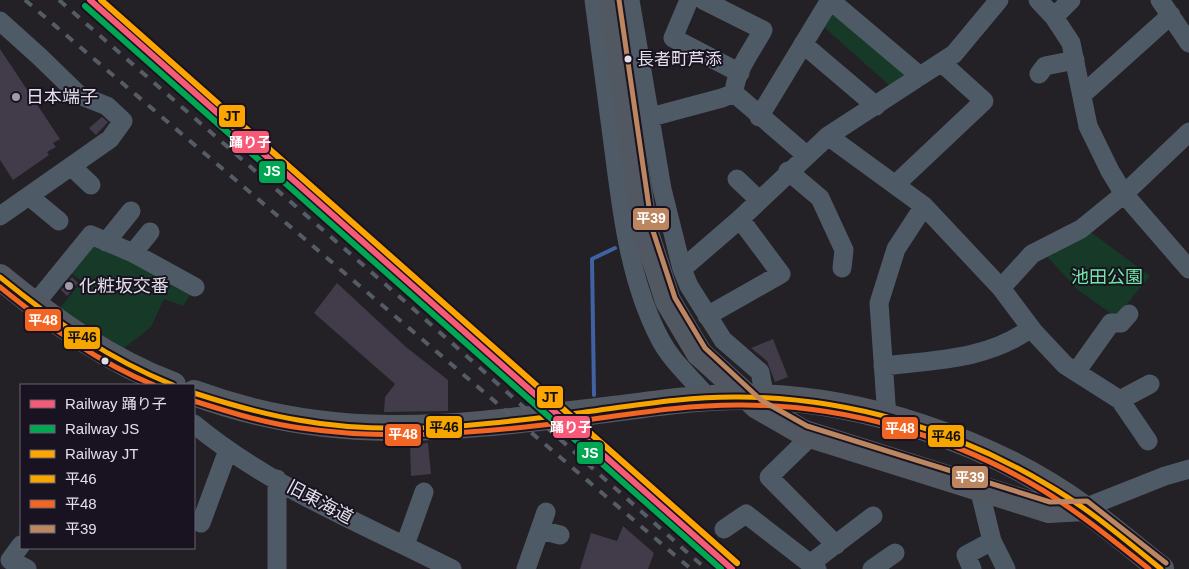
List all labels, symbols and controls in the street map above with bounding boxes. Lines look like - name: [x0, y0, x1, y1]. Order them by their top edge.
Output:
- place label: 長者町芦添: [637, 50, 722, 69]
- marker: 長者町芦添: [623, 54, 633, 64]
- place label: 日本端子: [26, 87, 98, 107]
- marker: 日本端子: [10, 91, 22, 103]
- line badge: JT: [218, 104, 246, 128]
- text: JT: [224, 108, 241, 124]
- line badge: 踊り子: [231, 130, 270, 154]
- text: 踊り子: [229, 134, 271, 150]
- line badge: JS: [258, 160, 286, 184]
- text: JS: [263, 163, 281, 179]
- line badge: 平39: [632, 207, 670, 231]
- text: 平39: [636, 210, 666, 226]
- park label: 池田公園: [1071, 267, 1143, 287]
- place label: 化粧坂交番: [79, 276, 169, 296]
- marker: 化粧坂交番: [63, 280, 75, 292]
- line badge: 平48: [24, 308, 62, 332]
- text: 平48: [28, 312, 58, 328]
- line badge: 平46: [63, 326, 101, 350]
- text: 平46: [67, 329, 97, 345]
- unlabelled marker: [100, 356, 110, 366]
- legend: [20, 384, 195, 549]
- line badge: JT: [536, 385, 564, 409]
- text: JT: [542, 389, 559, 405]
- text: Railway 踊り子: [65, 395, 167, 412]
- line badge: 平46: [425, 415, 463, 439]
- line badge: 踊り子: [552, 415, 591, 439]
- line badge: 平48: [881, 416, 919, 440]
- text: 平46: [429, 419, 459, 435]
- text: 踊り子: [550, 419, 592, 435]
- text: Railway JS: [65, 420, 139, 437]
- text: 平48: [885, 420, 915, 436]
- line badge: 平48: [384, 423, 422, 447]
- line badge: 平46: [927, 424, 965, 448]
- text: 平48: [388, 426, 418, 442]
- text: 平46: [931, 428, 961, 444]
- line badge: JS: [576, 441, 604, 465]
- text: Railway JT: [65, 445, 138, 462]
- text: JS: [581, 445, 599, 461]
- line badge: 平39: [951, 465, 989, 489]
- text: 平39: [955, 469, 985, 485]
- text: 平46: [65, 470, 97, 487]
- street label: 旧東海道: [284, 476, 356, 528]
- text: 平48: [65, 495, 97, 512]
- text: 平39: [65, 520, 97, 537]

